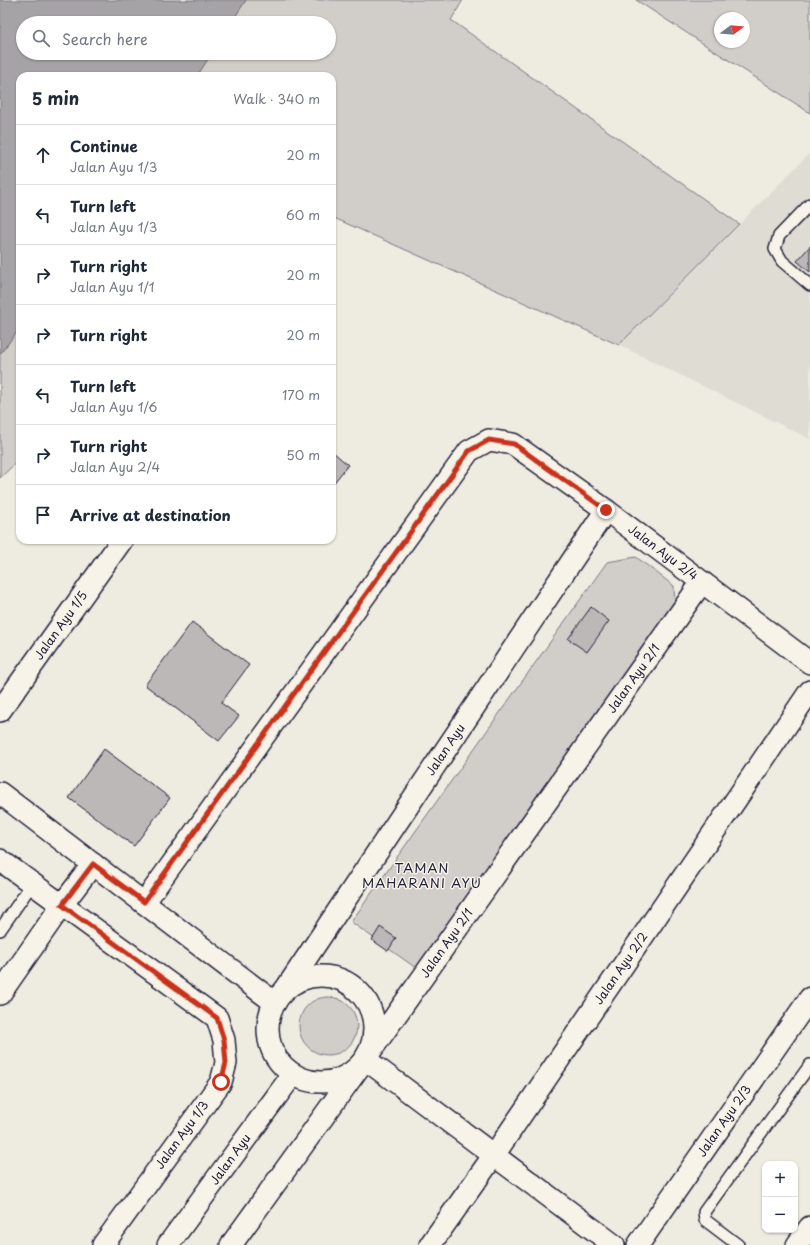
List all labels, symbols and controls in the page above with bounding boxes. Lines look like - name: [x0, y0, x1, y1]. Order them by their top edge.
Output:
- north arrow: [714, 12, 750, 48]
- search box: [16, 16, 336, 60]
- icon: search: [30, 27, 52, 49]
- text: Search here: [62, 27, 148, 50]
- text: 5 min: [32, 85, 79, 111]
- text: Walk · 340 m: [233, 89, 320, 108]
- text: Continue: [70, 134, 138, 157]
- icon: ahead: [32, 144, 54, 166]
- text: 20 m: [286, 145, 320, 164]
- text: Jalan Ayu 1/3: [70, 157, 157, 176]
- text: Turn left: [70, 194, 136, 217]
- icon: left: [32, 204, 54, 226]
- text: 60 m: [286, 205, 320, 224]
- text: Jalan Ayu 1/3: [70, 217, 157, 236]
- text: Turn right: [70, 254, 147, 277]
- icon: right: [32, 264, 54, 286]
- text: 20 m: [286, 265, 320, 284]
- text: Jalan Ayu 1/1: [70, 277, 155, 296]
- text: Turn right: [70, 323, 147, 346]
- icon: right: [32, 324, 54, 346]
- text: 20 m: [286, 325, 320, 344]
- text: Turn left: [70, 374, 136, 397]
- icon: left: [32, 384, 54, 406]
- text: 170 m: [282, 385, 320, 404]
- text: Jalan Ayu 1/6: [70, 397, 157, 416]
- text: Turn right: [70, 434, 147, 457]
- icon: right: [32, 444, 54, 466]
- text: 50 m: [286, 445, 320, 464]
- text: Jalan Ayu 2/4: [70, 457, 160, 476]
- route end: [597, 501, 615, 519]
- text: Arrive at destination: [70, 503, 231, 526]
- icon: arrive: [32, 504, 54, 526]
- street label: Jalan Ayu 2/4: [625, 520, 702, 584]
- street label: Jalan Ayu 1/5: [29, 587, 91, 663]
- street label: Jalan Ayu 2/1: [602, 640, 664, 716]
- street label: Jalan Ayu: [421, 720, 469, 779]
- district label: TAMAN MAHARANI AYU: [362, 858, 482, 892]
- street label: Jalan Ayu 2/1: [415, 904, 477, 981]
- street label: Jalan Ayu 2/2: [589, 928, 651, 1008]
- route start: [212, 1073, 230, 1091]
- street label: Jalan Ayu 2/3: [692, 1081, 755, 1160]
- street label: Jalan Ayu 1/3: [150, 1096, 212, 1172]
- street label: Jalan Ayu: [205, 1130, 254, 1188]
- map controls: [762, 1161, 798, 1233]
- button: +: [762, 1161, 798, 1197]
- button: −: [762, 1197, 798, 1233]

